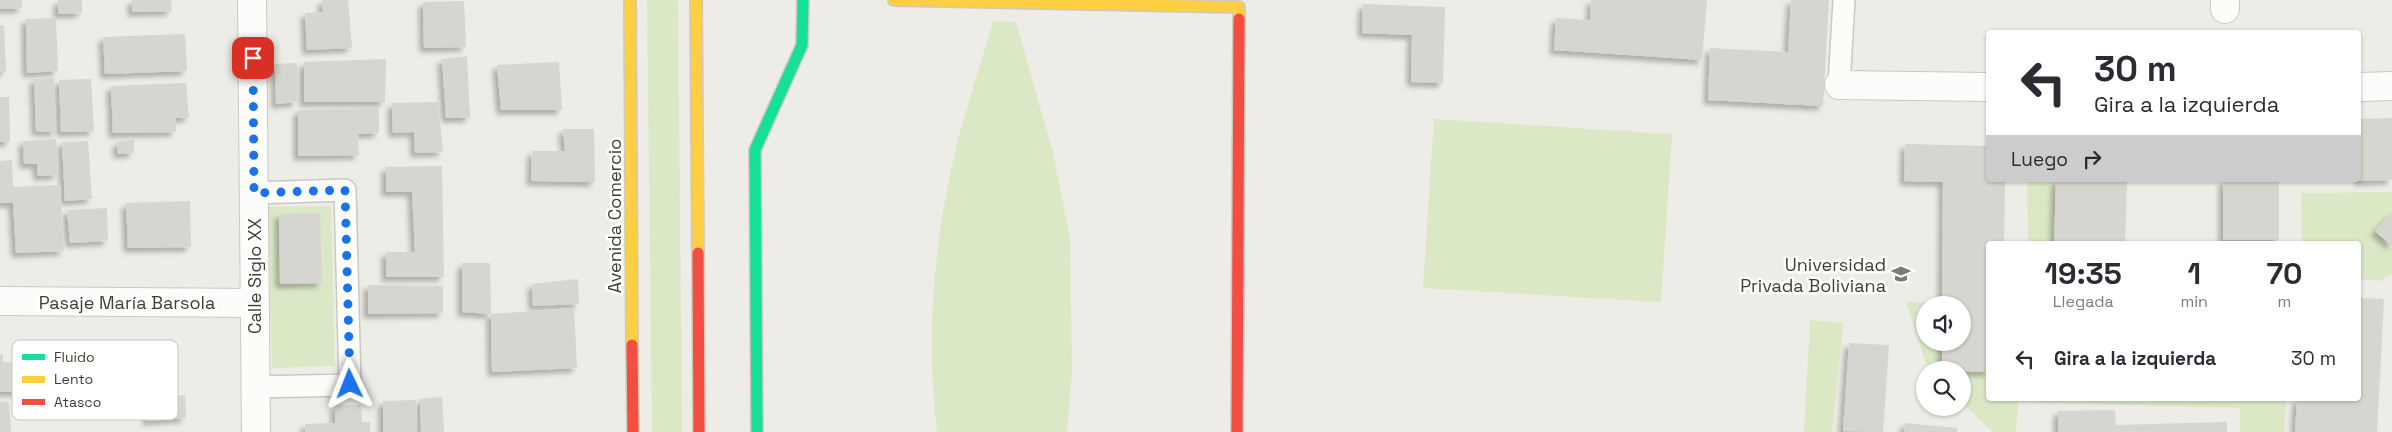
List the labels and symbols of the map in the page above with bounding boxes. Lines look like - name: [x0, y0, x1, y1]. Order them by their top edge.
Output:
- pin: [232, 37, 274, 79]
- street label: Avenida Comercio: [603, 139, 626, 293]
- street label: Calle Siglo XX: [243, 218, 266, 334]
- place label: Universidad Privada Boliviana: [1740, 253, 1886, 297]
- school or university icon: Universidad Privada Boliviana: [1890, 263, 1912, 285]
- street label: Pasaje María Barsola: [39, 291, 215, 314]
- legend: [12, 340, 178, 420]
- text: Fluido: [54, 348, 95, 366]
- position arrow: [323, 357, 375, 409]
- text: Lento: [54, 370, 93, 388]
- text: Atasco: [54, 393, 101, 411]

